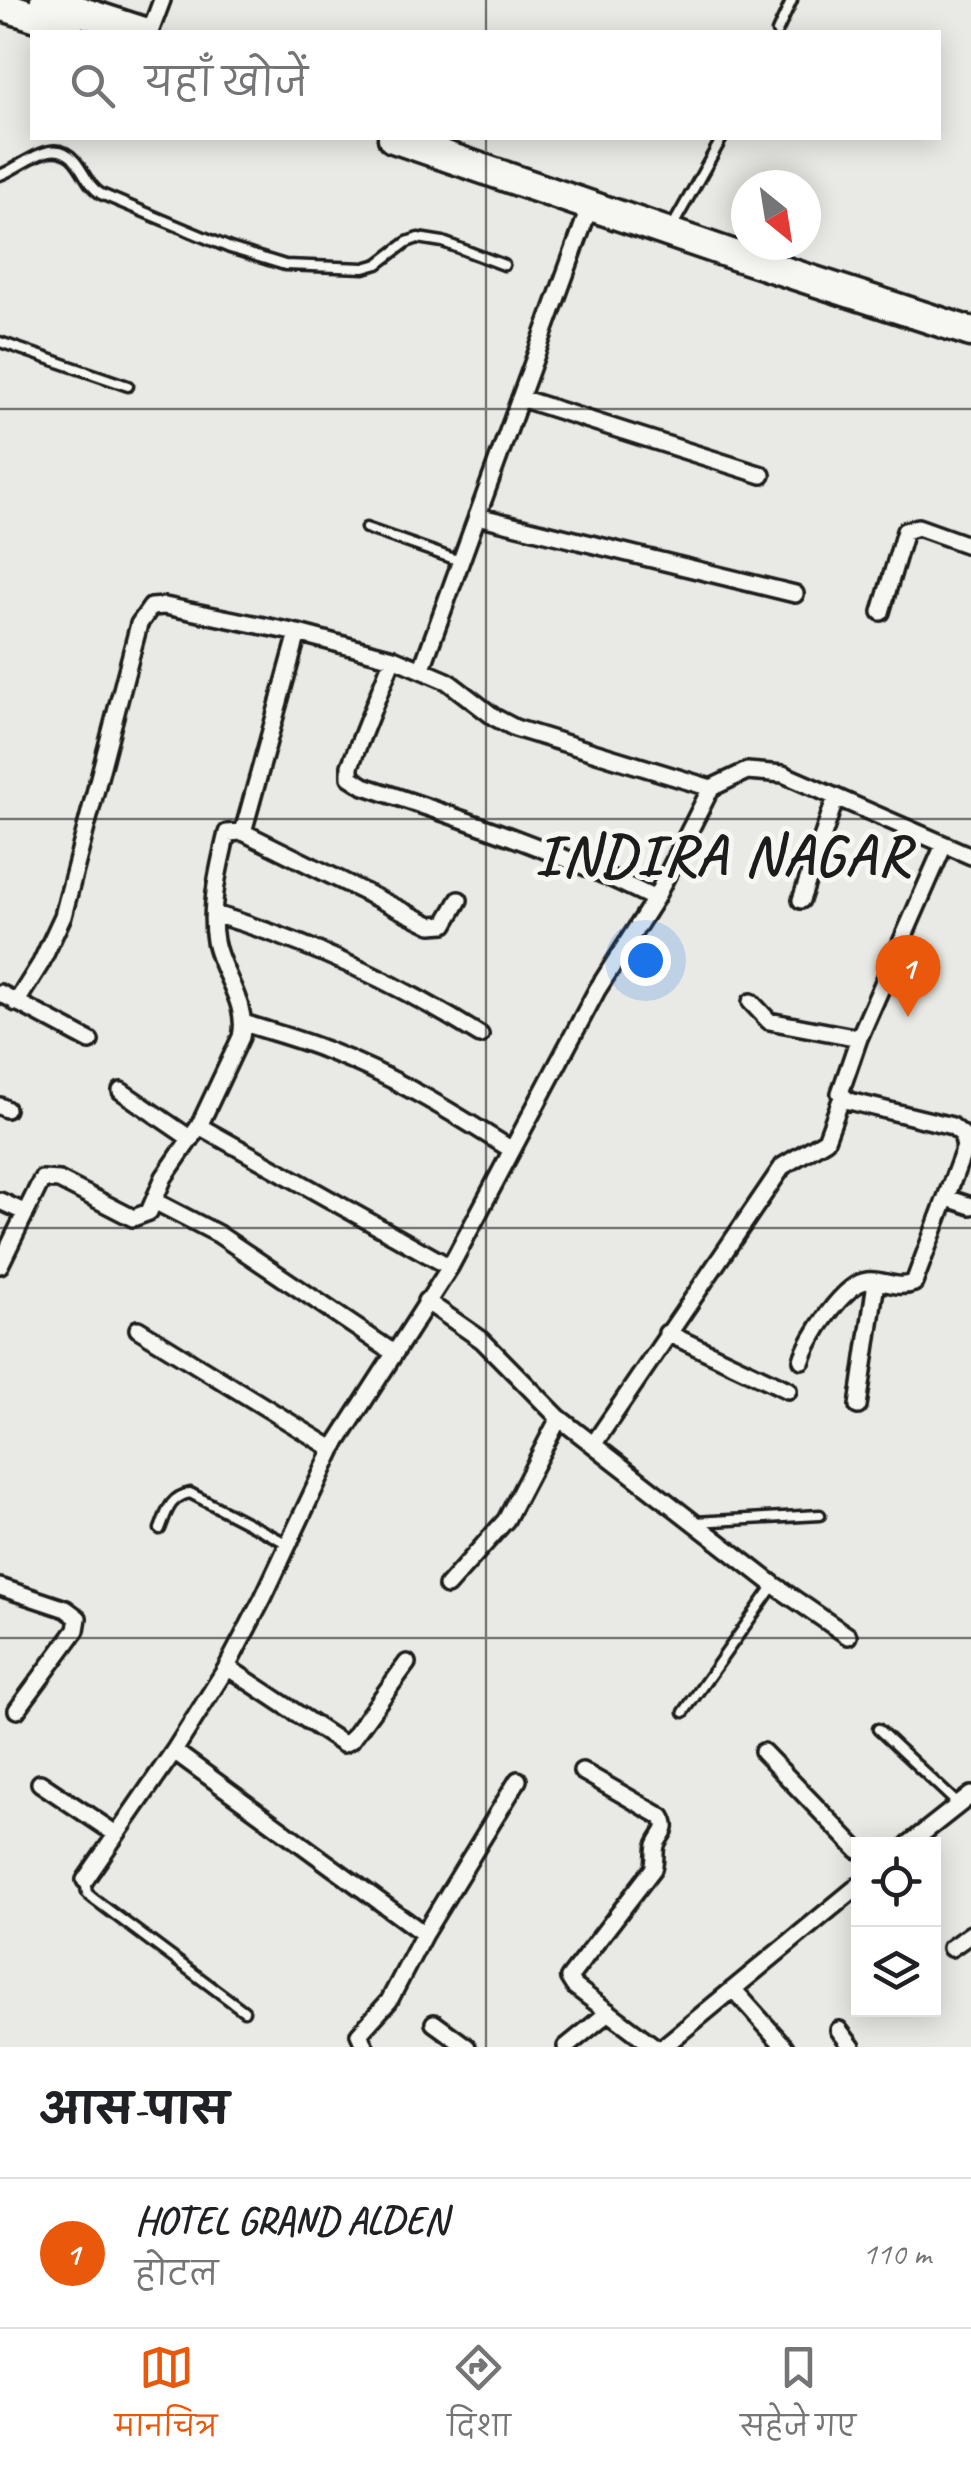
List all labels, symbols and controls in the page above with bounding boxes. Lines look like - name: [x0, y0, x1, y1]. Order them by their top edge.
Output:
- search box: [30, 30, 941, 140]
- icon: search: [65, 58, 120, 113]
- text: यहाँ खोजें: [145, 59, 308, 106]
- north arrow: [731, 170, 821, 260]
- district label: INDIRA NAGAR: [535, 818, 916, 891]
- pin: 1: [876, 934, 940, 1017]
- your location: [620, 935, 671, 986]
- map controls: [851, 1837, 941, 2017]
- button: locate: [851, 1837, 941, 1927]
- button: layers: [851, 1927, 941, 2017]
- text: आस-पास: [40, 2083, 229, 2136]
- text: HOTEL GRAND ALDEN: [135, 2197, 447, 2244]
- text: 1: [65, 2233, 80, 2274]
- text: 110 m: [862, 2233, 931, 2274]
- text: होटल: [135, 2254, 218, 2295]
- tab: मानचित्र: [115, 2340, 218, 2457]
- tab: दिशा: [447, 2340, 511, 2457]
- tab: सहेजे गए: [740, 2340, 856, 2457]

